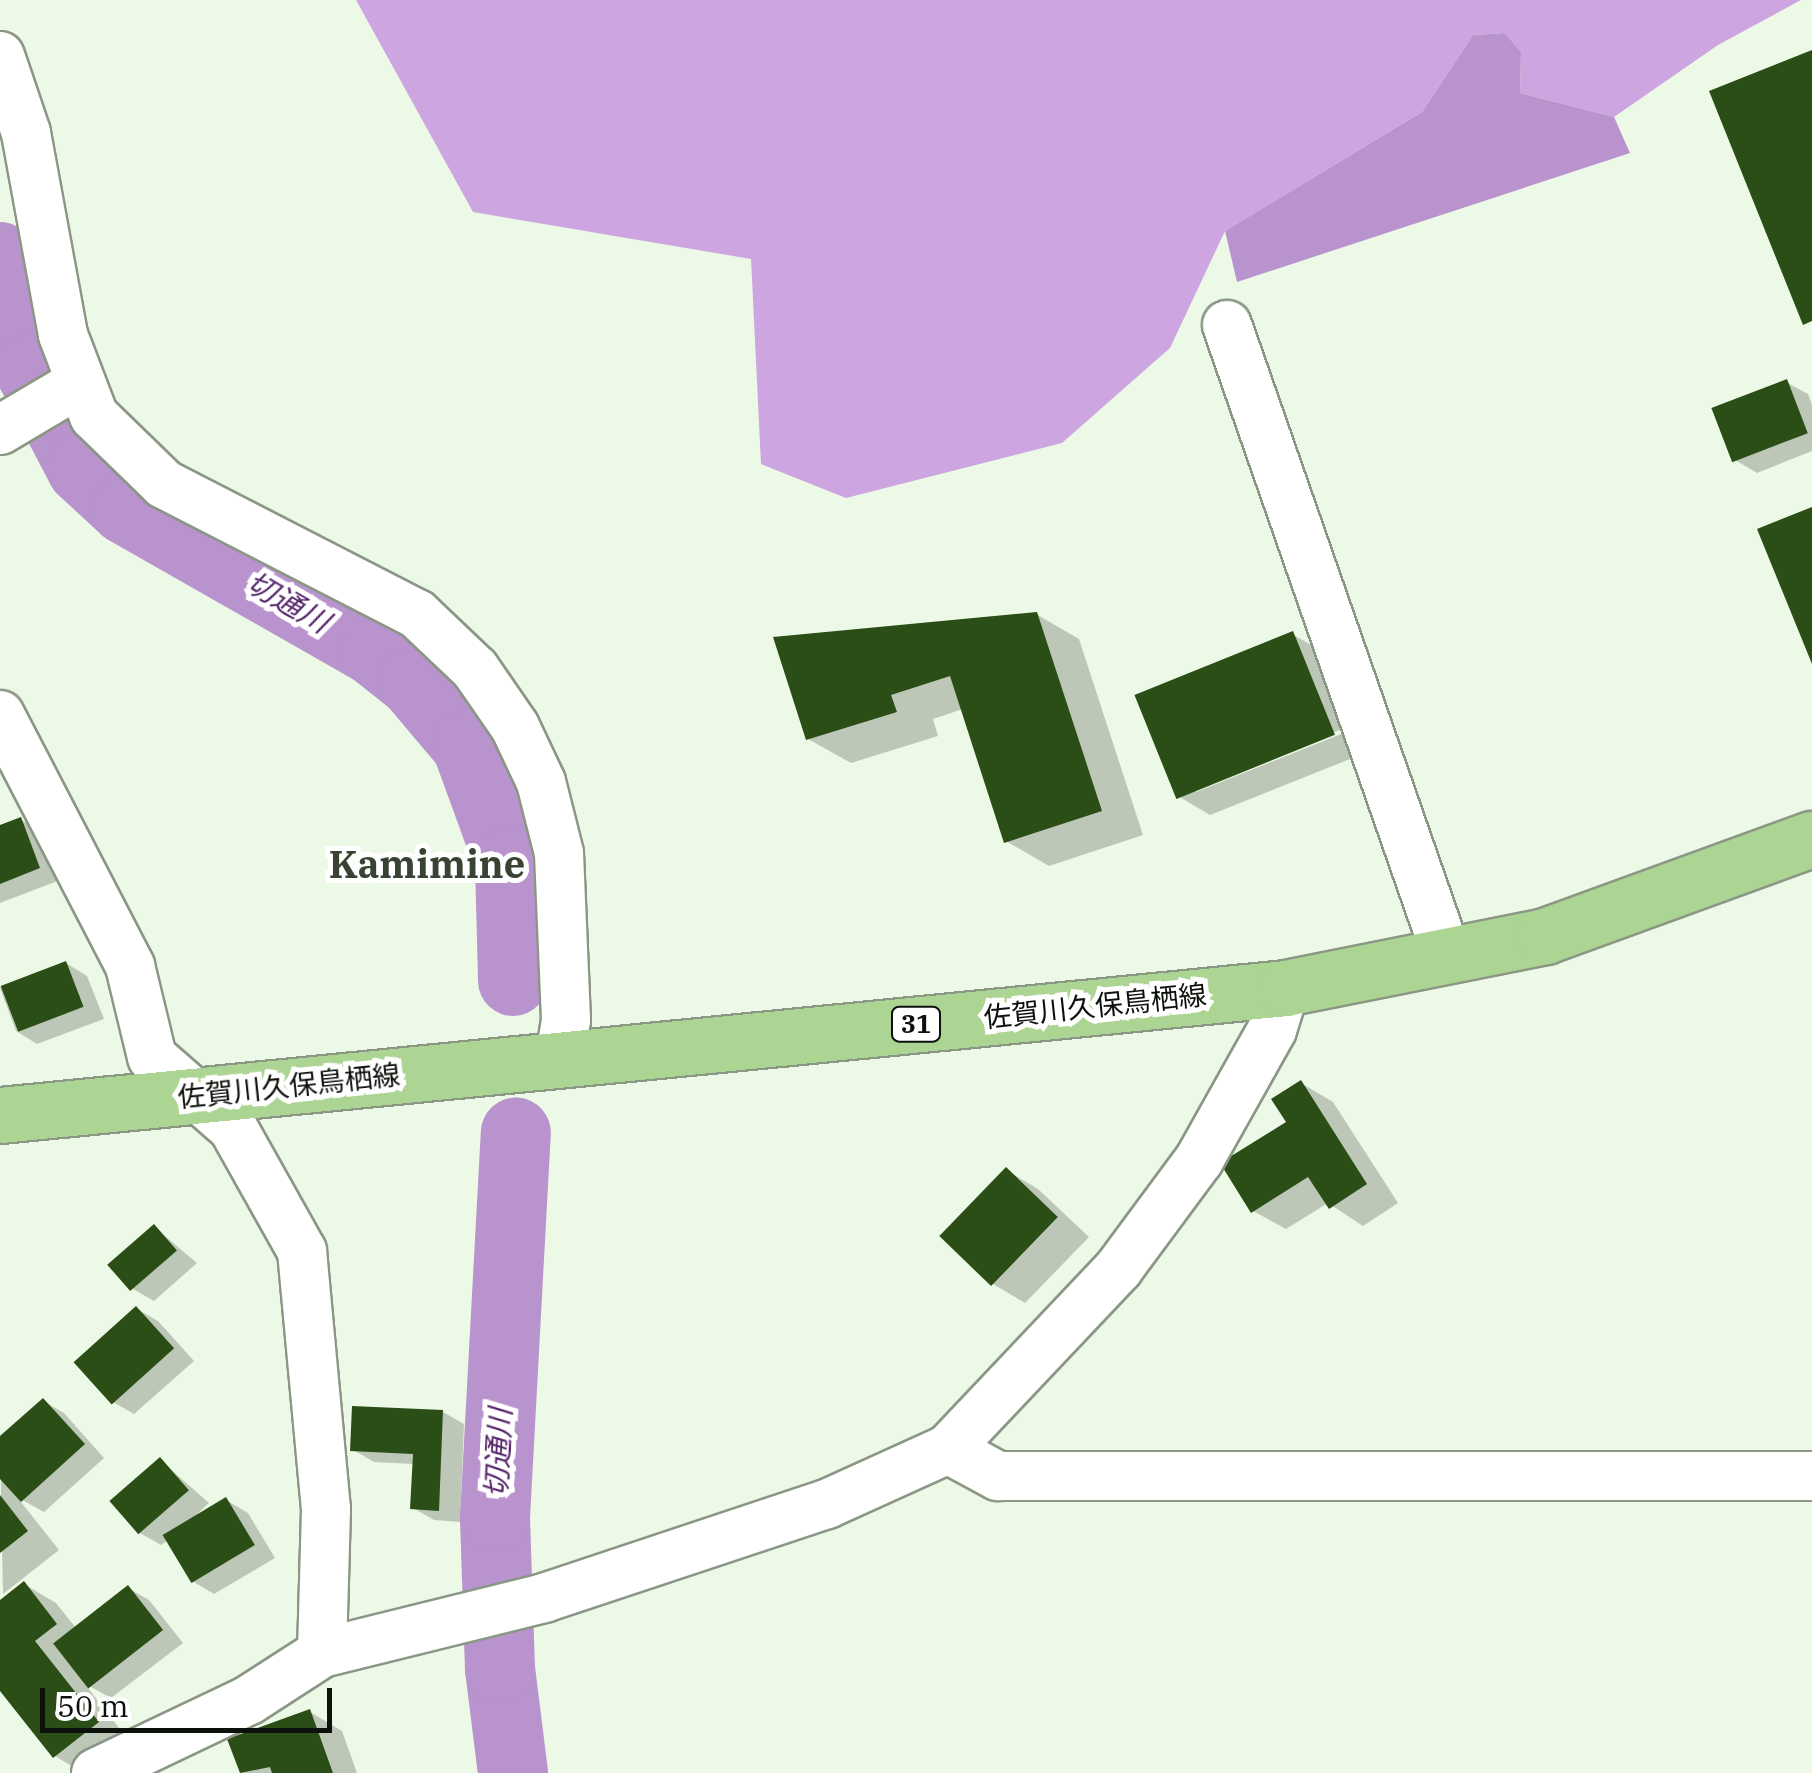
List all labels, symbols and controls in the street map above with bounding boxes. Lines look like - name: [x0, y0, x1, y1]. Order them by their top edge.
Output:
- water label: 切通川: [240, 564, 336, 640]
- district label: Kamimine: [329, 841, 525, 887]
- street label: 佐賀川久保鳥栖線: [982, 978, 1208, 1034]
- road number: 31: [891, 1004, 941, 1044]
- street label: 佐賀川久保鳥栖線: [176, 1058, 402, 1114]
- water label: 切通川: [478, 1407, 518, 1499]
- scale bar: [45, 1668, 338, 1730]
- text: 50 m: [57, 1686, 129, 1725]

